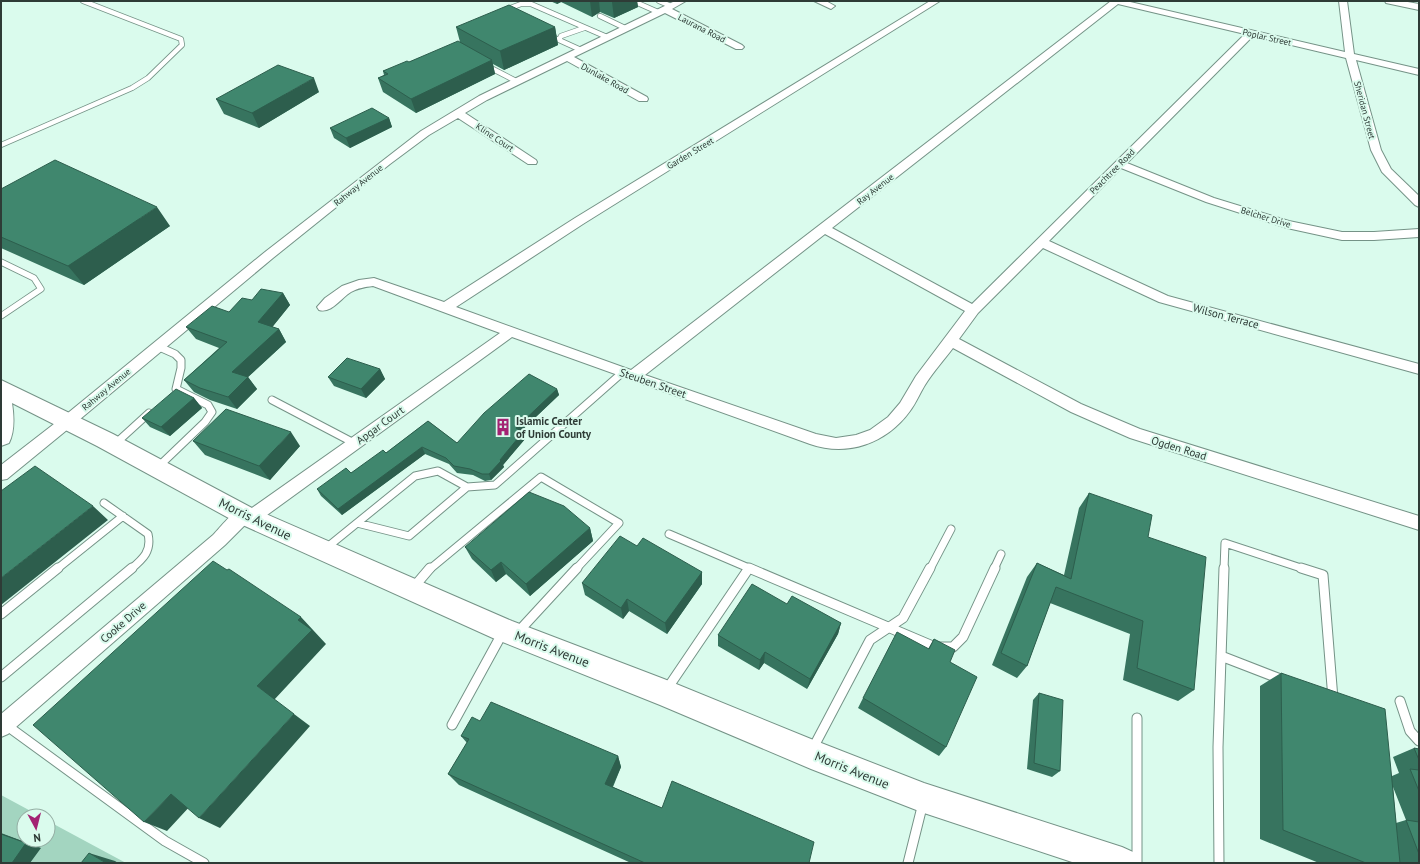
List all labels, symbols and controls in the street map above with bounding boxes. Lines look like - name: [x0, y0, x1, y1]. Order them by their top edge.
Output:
- street label: Laurana Road: [676, 11, 728, 45]
- street label: Poplar Street: [1241, 26, 1293, 48]
- street label: Dunlake Road: [579, 60, 631, 96]
- street label: Sheridan Street: [1352, 80, 1378, 140]
- street label: Kline Court: [474, 120, 516, 154]
- street label: Garden Street: [665, 135, 715, 171]
- street label: Peachtree Road: [1087, 146, 1137, 196]
- street label: Rahway Avenue: [331, 162, 385, 208]
- street label: Ray Avenue: [854, 171, 896, 207]
- street label: Belcher Drive: [1240, 204, 1293, 230]
- street label: Wilson Terrace: [1191, 300, 1261, 332]
- street label: Rahway Avenue: [80, 365, 133, 412]
- street label: Steuben Street: [618, 365, 688, 401]
- street label: Apgar Court: [353, 403, 407, 447]
- place label: Islamic Center of Union County: [516, 414, 592, 441]
- building icon: Islamic Center of Union County: [493, 417, 513, 437]
- street label: Ogden Road: [1150, 433, 1208, 463]
- street label: Morris Avenue: [216, 494, 294, 544]
- street label: Cooke Drive: [97, 598, 149, 646]
- street label: Morris Avenue: [512, 627, 592, 671]
- street label: Morris Avenue: [812, 747, 892, 793]
- north arrow: [16, 808, 56, 848]
- text: N: [33, 831, 42, 845]

